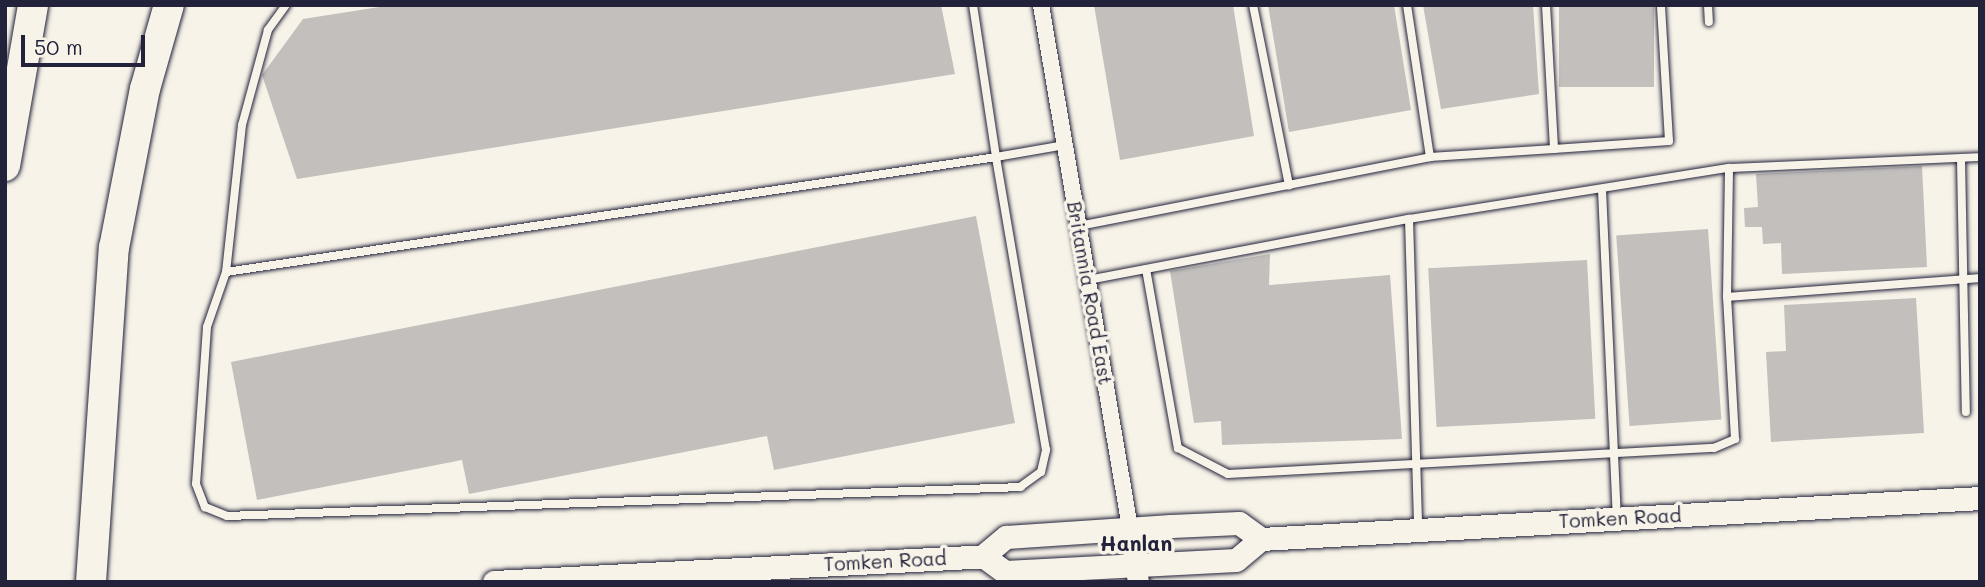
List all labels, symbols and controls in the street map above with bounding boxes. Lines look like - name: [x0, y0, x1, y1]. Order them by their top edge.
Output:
- scale bar: [24, 21, 149, 65]
- text: 50 m: [34, 33, 83, 60]
- street label: Britannia Road East: [1063, 200, 1117, 386]
- street label: Tomken Road: [1558, 503, 1682, 533]
- district label: Hanlan: [1100, 530, 1172, 556]
- street label: Tomken Road: [823, 546, 947, 576]

